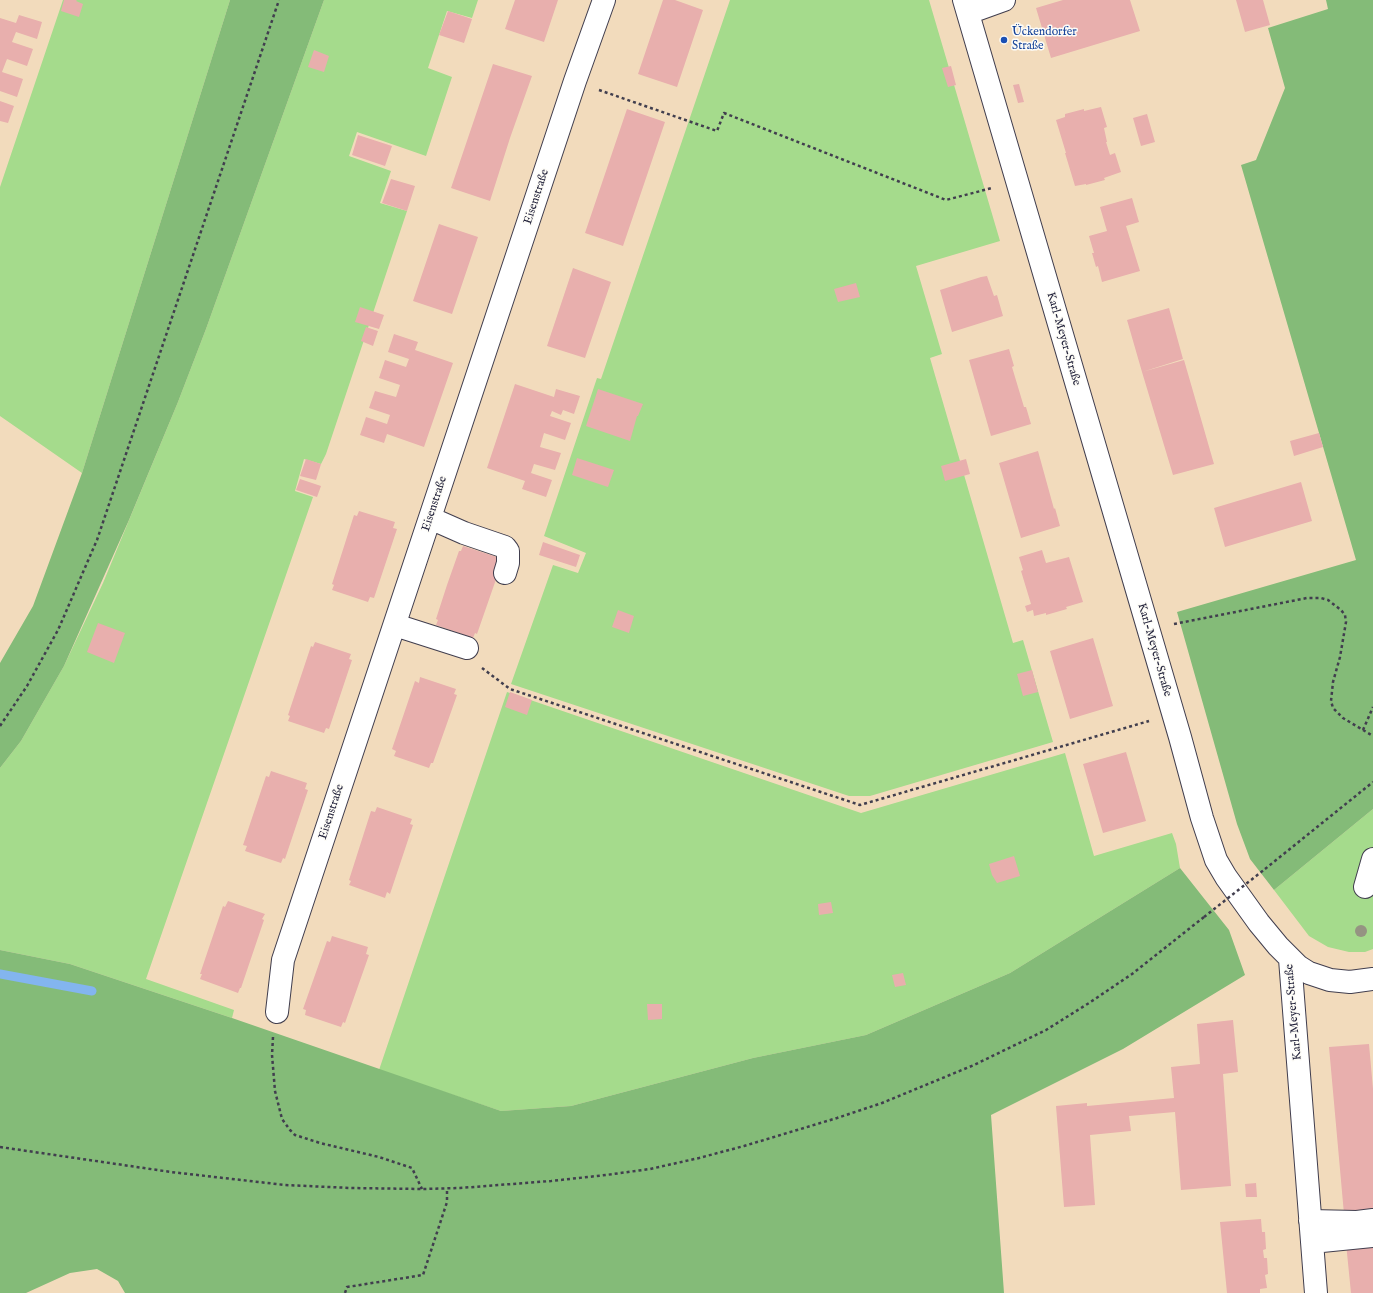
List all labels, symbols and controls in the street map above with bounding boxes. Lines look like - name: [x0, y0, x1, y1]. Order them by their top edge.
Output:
- place label: Ückendorfer Straße: [1012, 26, 1077, 54]
- marker: Ückendorfer Straße: [999, 35, 1009, 45]
- street label: Eisenstraße: [521, 168, 553, 226]
- street label: Karl-Meyer-Straße: [1043, 291, 1083, 387]
- street label: Eisenstraße: [419, 475, 451, 533]
- street label: Karl-Meyer-Straße: [1134, 602, 1174, 698]
- street label: Eisenstraße: [316, 783, 348, 841]
- street label: Karl-Meyer-Straße: [1283, 963, 1305, 1061]

